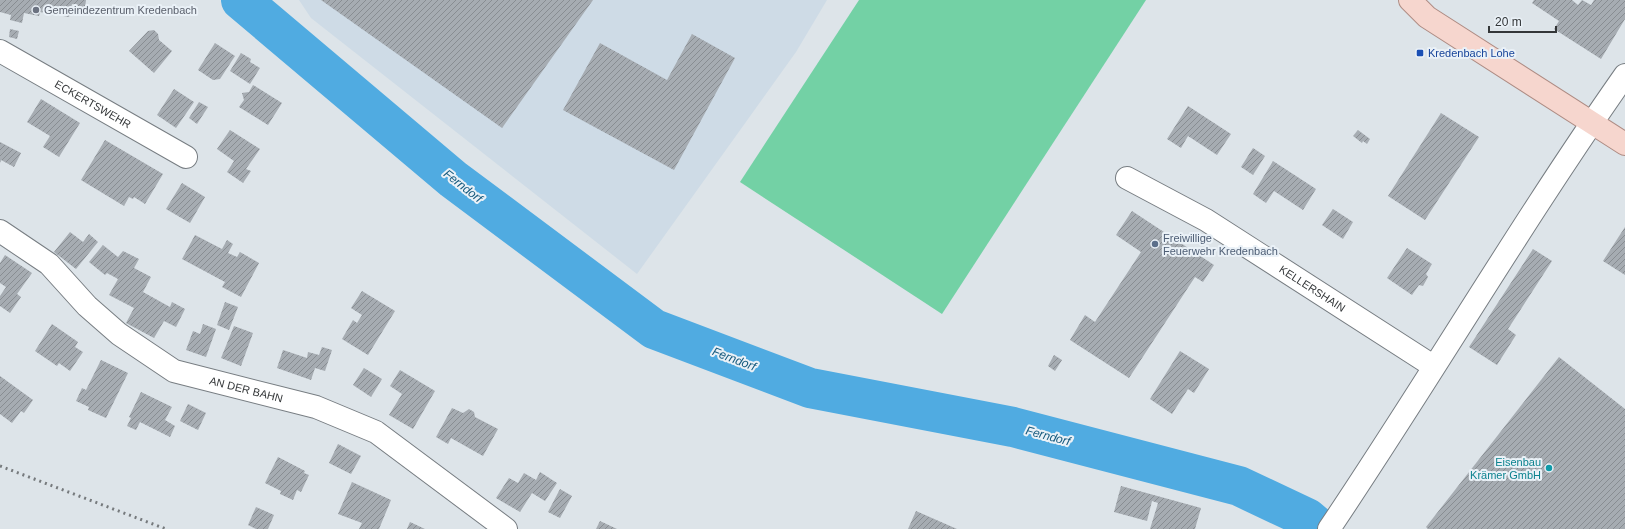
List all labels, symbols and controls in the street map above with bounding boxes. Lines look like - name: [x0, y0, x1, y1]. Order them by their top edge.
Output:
- place label: Gemeindezentrum Kredenbach: [44, 4, 197, 16]
- marker: Gemeindezentrum Kredenbach: [31, 5, 41, 15]
- scale bar: [1489, 8, 1556, 34]
- text: 20 m: [1495, 15, 1522, 29]
- place label: Kredenbach Lohe: [1428, 47, 1515, 59]
- marker: Kredenbach Lohe: [1415, 48, 1425, 58]
- street label: ECKERTSWEHR: [53, 78, 133, 130]
- water label: Ferndorf: [441, 167, 486, 206]
- place label: Freiwillige Feuerwehr Kredenbach: [1163, 232, 1278, 257]
- marker: Freiwillige Feuerwehr Kredenbach: [1150, 239, 1160, 249]
- street label: KELLERSHAIN: [1277, 263, 1348, 314]
- water label: Ferndorf: [710, 344, 759, 374]
- street label: AN DER BAHN: [208, 374, 284, 404]
- water label: Ferndorf: [1024, 423, 1073, 449]
- place label: Eisenbau Krämer GmbH: [1470, 456, 1541, 481]
- marker: Eisenbau Krämer GmbH: [1544, 463, 1554, 473]

